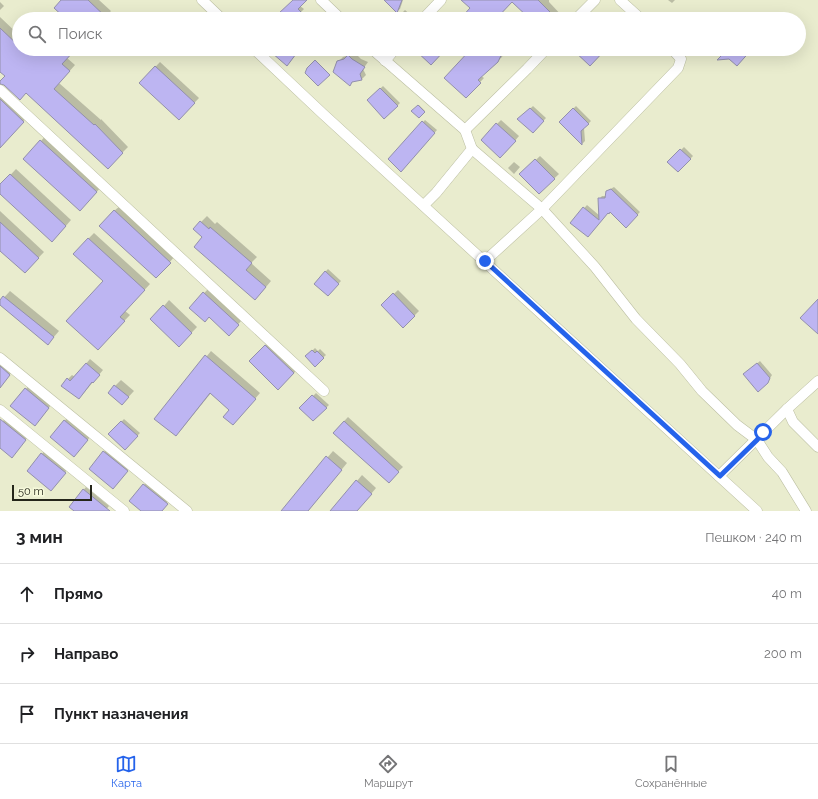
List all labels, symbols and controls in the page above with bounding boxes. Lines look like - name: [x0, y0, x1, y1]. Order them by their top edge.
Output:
- search box: [12, 12, 806, 56]
- icon: search: [26, 23, 48, 45]
- text: Поиск: [58, 25, 103, 43]
- route end: [476, 252, 494, 270]
- route start: [754, 423, 772, 441]
- scale bar: [12, 483, 92, 502]
- text: 50 m: [18, 485, 44, 498]
- text: 3 мин: [16, 527, 63, 547]
- text: Пешком · 240 m: [705, 530, 802, 545]
- icon: ahead: [16, 583, 38, 605]
- text: Прямо: [54, 585, 103, 603]
- text: 40 m: [772, 586, 802, 601]
- icon: right: [16, 643, 38, 665]
- text: Направо: [54, 645, 118, 663]
- text: 200 m: [764, 646, 802, 661]
- icon: arrive: [16, 703, 38, 725]
- text: Пункт назначения: [54, 705, 188, 723]
- tab: Карта: [111, 753, 142, 790]
- tab: Маршрут: [364, 753, 413, 790]
- tab: Сохранённые: [635, 753, 707, 790]

